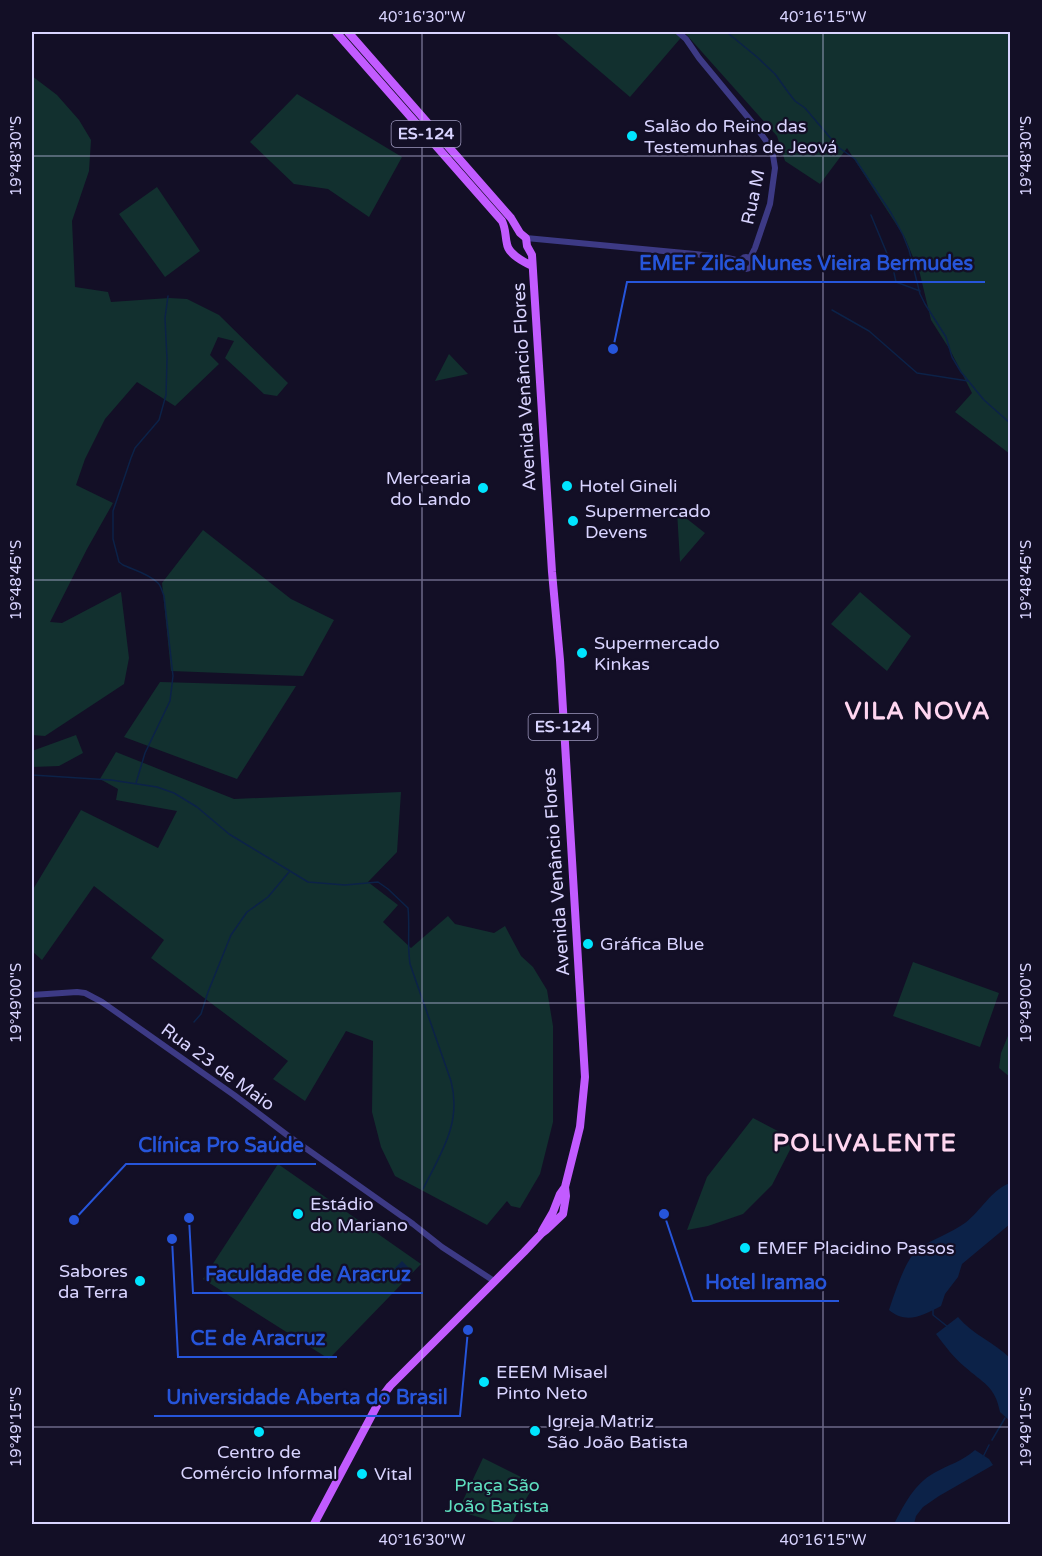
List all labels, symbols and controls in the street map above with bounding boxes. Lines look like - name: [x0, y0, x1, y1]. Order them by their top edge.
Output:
- text: 40°16'30"W: [379, 8, 465, 26]
- text: 40°16'15"W: [780, 8, 866, 26]
- place label: Salão do Reino das Testemunhas de Jeová: [644, 115, 837, 158]
- text: 19°48'30"S: [7, 116, 25, 196]
- text: 19°48'30"S: [1017, 116, 1035, 196]
- road number: ES-124: [392, 121, 460, 147]
- marker: Salão do Reino das Testemunhas de Jeová: [625, 129, 639, 143]
- street label: Rua M: [736, 167, 770, 227]
- callout: EMEF Zilca Nunes Vieira Bermudes: [627, 244, 985, 282]
- text: EMEF Zilca Nunes Vieira Bermudes: [639, 252, 973, 276]
- street label: Avenida Venâncio Flores: [508, 282, 540, 492]
- place label: Mercearia do Lando: [386, 467, 471, 510]
- place label: Hotel Gineli: [579, 475, 678, 497]
- marker: Hotel Gineli: [560, 479, 574, 493]
- marker: Mercearia do Lando: [476, 481, 490, 495]
- place label: Supermercado Devens: [585, 500, 711, 543]
- marker: Supermercado Devens: [566, 514, 580, 528]
- text: 19°48'45"S: [7, 540, 25, 620]
- text: 19°48'45"S: [1017, 540, 1035, 620]
- place label: Supermercado Kinkas: [594, 632, 720, 675]
- marker: Supermercado Kinkas: [575, 646, 589, 660]
- district label: VILA NOVA: [845, 697, 991, 726]
- road number: ES-124: [528, 714, 598, 740]
- street label: Avenida Venâncio Flores: [538, 767, 574, 977]
- place label: Gráfica Blue: [600, 933, 704, 955]
- marker: Gráfica Blue: [581, 937, 595, 951]
- text: 19°49'00"S: [7, 963, 25, 1043]
- text: 19°49'00"S: [1017, 963, 1035, 1043]
- street label: Rua 23 de Maio: [157, 1018, 279, 1116]
- callout: Clínica Pro Saúde: [126, 1126, 316, 1164]
- district label: POLIVALENTE: [773, 1129, 957, 1158]
- text: Clínica Pro Saúde: [138, 1134, 304, 1158]
- place label: Estádio do Mariano: [310, 1193, 408, 1236]
- marker: Estádio do Mariano: [291, 1207, 305, 1221]
- place label: EMEF Placidino Passos: [757, 1237, 955, 1259]
- marker: EMEF Placidino Passos: [738, 1241, 752, 1255]
- callout: Faculdade de Aracruz: [193, 1255, 423, 1293]
- place label: Sabores da Terra: [58, 1260, 128, 1303]
- text: Faculdade de Aracruz: [205, 1263, 411, 1287]
- callout: Hotel Iramao: [693, 1263, 839, 1301]
- text: Hotel Iramao: [705, 1271, 827, 1295]
- marker: Sabores da Terra: [133, 1274, 147, 1288]
- callout: CE de Aracruz: [178, 1319, 337, 1357]
- text: CE de Aracruz: [190, 1327, 326, 1351]
- place label: EEEM Misael Pinto Neto: [496, 1361, 608, 1404]
- marker: EEEM Misael Pinto Neto: [477, 1375, 491, 1389]
- callout: Universidade Aberta do Brasil: [154, 1378, 460, 1416]
- text: Universidade Aberta do Brasil: [166, 1386, 448, 1410]
- text: 19°49'15"S: [7, 1387, 25, 1467]
- text: 19°49'15"S: [1017, 1387, 1035, 1467]
- place label: Igreja Matriz São João Batista: [547, 1410, 688, 1453]
- marker: Igreja Matriz São João Batista: [528, 1424, 542, 1438]
- marker: Centro de Comércio Informal: [252, 1425, 266, 1439]
- place label: Centro de Comércio Informal: [180, 1441, 338, 1484]
- place label: Vital: [374, 1463, 412, 1485]
- marker: Vital: [355, 1467, 369, 1481]
- park label: Praça São João Batista: [445, 1474, 549, 1517]
- text: 40°16'30"W: [379, 1531, 465, 1549]
- text: 40°16'15"W: [780, 1531, 866, 1549]

